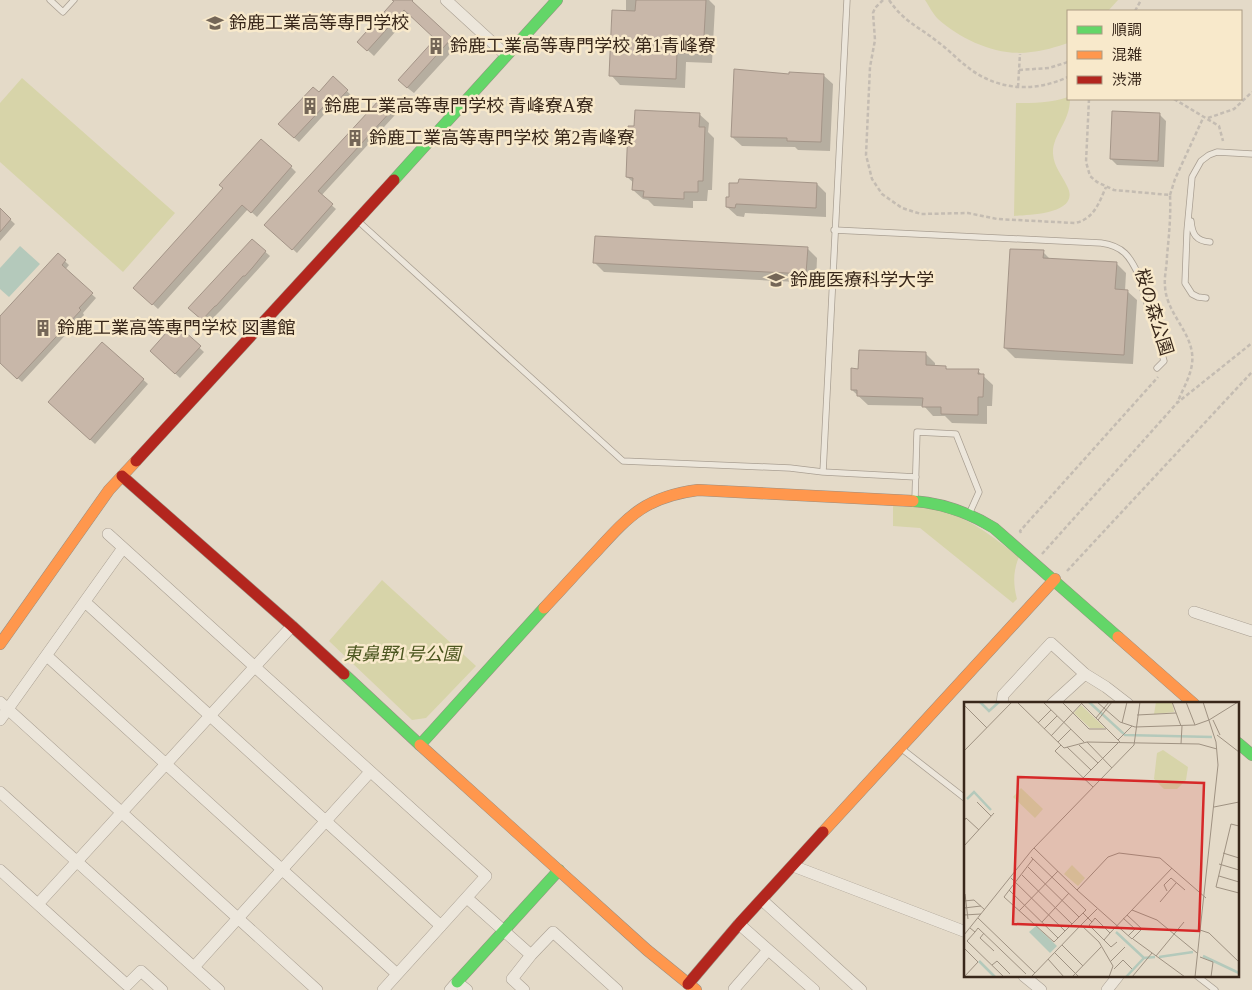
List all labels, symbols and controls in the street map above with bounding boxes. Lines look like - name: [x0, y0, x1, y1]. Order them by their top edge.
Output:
- legend: [1067, 10, 1242, 100]
- school or university icon: 鈴鹿工業高等専門学校: [205, 13, 225, 33]
- place label: 鈴鹿工業高等専門学校: [229, 13, 409, 33]
- text: 順調: [1112, 22, 1142, 38]
- building icon: 鈴鹿工業高等専門学校 第1青峰寮: [426, 36, 446, 56]
- place label: 鈴鹿工業高等専門学校 第1青峰寮: [450, 36, 716, 56]
- text: 混雑: [1112, 47, 1142, 63]
- text: 渋滞: [1112, 72, 1142, 88]
- building icon: 鈴鹿工業高等専門学校 青峰寮A寮: [300, 96, 320, 116]
- place label: 鈴鹿工業高等専門学校 青峰寮A寮: [324, 96, 594, 116]
- building icon: 鈴鹿工業高等専門学校 第2青峰寮: [345, 128, 365, 148]
- place label: 鈴鹿工業高等専門学校 第2青峰寮: [369, 128, 635, 148]
- street label: 桜の森公園: [1131, 266, 1177, 358]
- school or university icon: 鈴鹿医療科学大学: [766, 270, 786, 290]
- place label: 鈴鹿医療科学大学: [790, 270, 934, 290]
- building icon: 鈴鹿工業高等専門学校 図書館: [33, 318, 53, 338]
- place label: 鈴鹿工業高等専門学校 図書館: [57, 318, 296, 338]
- park label: 東鼻野1号公園: [344, 644, 463, 664]
- inset map: [964, 702, 1240, 978]

